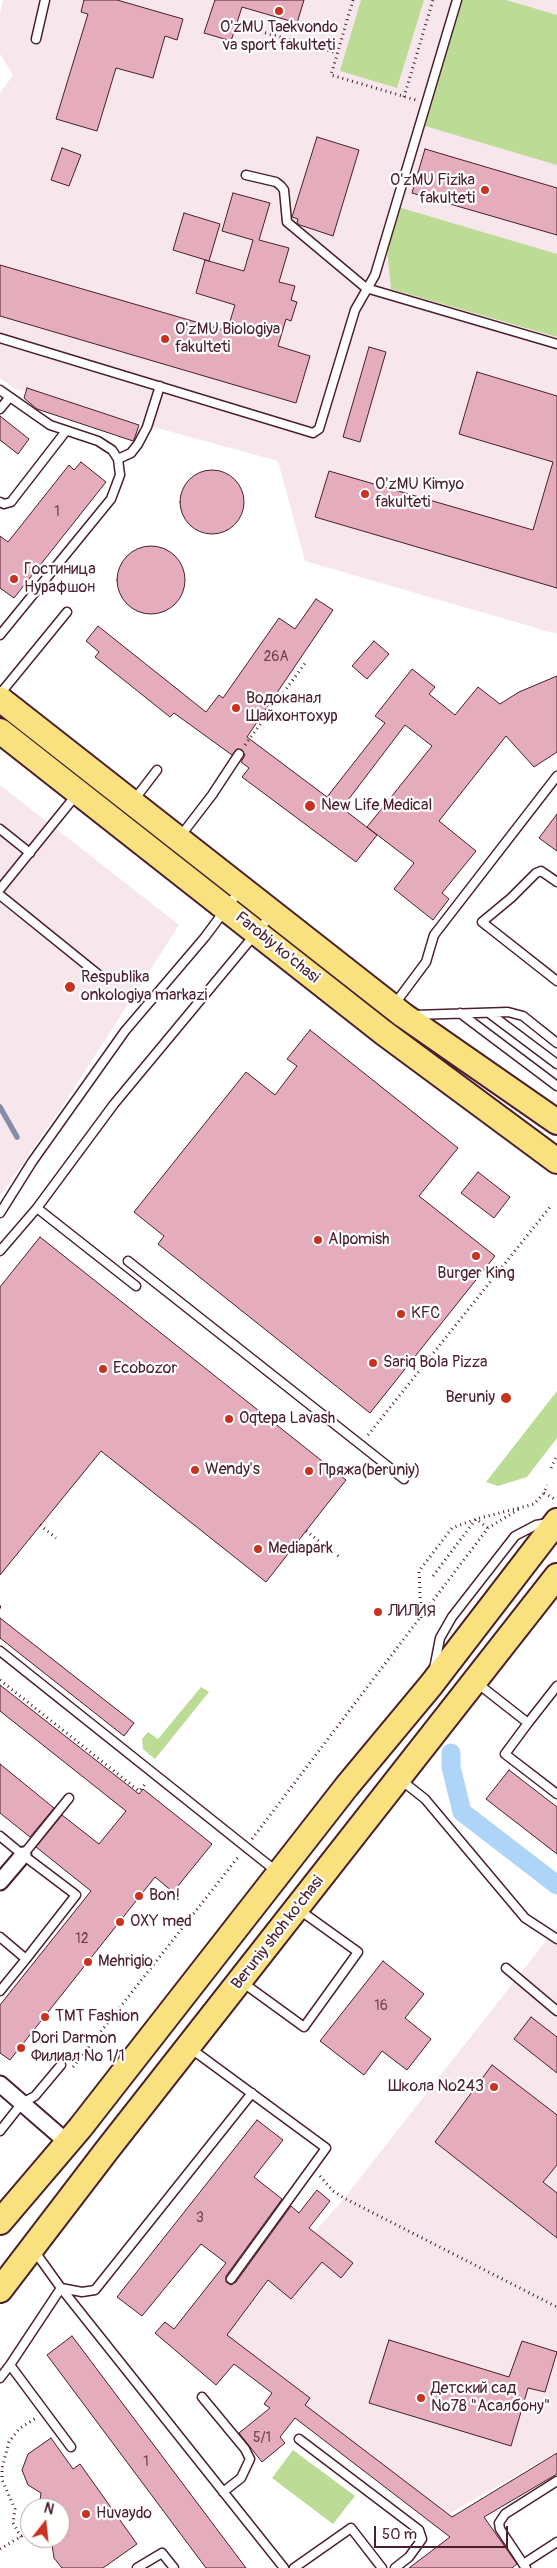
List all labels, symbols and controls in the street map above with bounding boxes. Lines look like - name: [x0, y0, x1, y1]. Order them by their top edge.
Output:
- marker: O'zMU Taekvondo va sport fakulteti: [273, 5, 285, 17]
- place label: O'zMU Taekvondo va sport fakulteti: [220, 18, 338, 56]
- place label: O'zMU Fizika fakulteti: [390, 171, 475, 209]
- marker: O'zMU Fizika fakulteti: [479, 184, 491, 196]
- place label: O'zMU Biologiya fakulteti: [175, 320, 280, 358]
- marker: O'zMU Biologiya fakulteti: [159, 333, 171, 345]
- place label: O'zMU Kimyo fakulteti: [375, 475, 464, 513]
- marker: O'zMU Kimyo fakulteti: [359, 488, 371, 500]
- house number: 1: [54, 504, 60, 520]
- place label: Гостиница Нурафшон: [24, 560, 96, 598]
- marker: Гостиница Нурафшон: [8, 573, 20, 585]
- house number: 26A: [263, 649, 289, 665]
- place label: Водоканал Шайхонтохур: [246, 689, 338, 727]
- marker: Водоканал Шайхонтохур: [230, 702, 242, 714]
- place label: New Life Medical: [321, 796, 432, 816]
- marker: New Life Medical: [303, 799, 317, 813]
- street label: Farobiy ko'chasi: [231, 908, 323, 988]
- place label: Respublika onkologiya markazi: [81, 968, 207, 1006]
- marker: Respublika onkologiya markazi: [63, 980, 77, 994]
- place label: Alpomish: [328, 1230, 390, 1250]
- marker: Alpomish: [312, 1234, 324, 1246]
- marker: Burger King: [470, 1250, 482, 1262]
- place label: Burger King: [437, 1264, 515, 1284]
- place label: KFC: [411, 1304, 440, 1324]
- marker: KFC: [395, 1308, 407, 1320]
- place label: Sariq Bola Pizza: [383, 1353, 487, 1373]
- marker: Sariq Bola Pizza: [367, 1357, 379, 1369]
- place label: Ecobozor: [113, 1359, 177, 1379]
- marker: Ecobozor: [97, 1363, 109, 1375]
- place label: Beruniy: [446, 1388, 495, 1408]
- marker: Beruniy: [499, 1391, 513, 1405]
- place label: Oqtepa Lavash: [239, 1409, 335, 1429]
- marker: Oqtepa Lavash: [223, 1413, 235, 1425]
- place label: Wendy's: [205, 1460, 260, 1480]
- place label: Пряжа(beruniy): [319, 1461, 420, 1481]
- marker: Wendy's: [189, 1464, 201, 1476]
- marker: Пряжа(beruniy): [303, 1465, 315, 1477]
- place label: Mediapark: [268, 1539, 333, 1559]
- marker: Mediapark: [252, 1543, 264, 1555]
- place label: ЛИЛИЯ: [388, 1602, 436, 1622]
- marker: ЛИЛИЯ: [372, 1606, 384, 1618]
- street label: Beruniy shoh ko'chasi: [228, 1872, 328, 1994]
- place label: Bon!: [149, 1886, 180, 1906]
- marker: Bon!: [133, 1890, 145, 1902]
- place label: OXY med: [130, 1912, 192, 1932]
- marker: OXY med: [114, 1916, 126, 1928]
- house number: 12: [75, 1931, 89, 1947]
- place label: Mehrigio: [98, 1952, 153, 1972]
- marker: Mehrigio: [82, 1956, 94, 1968]
- house number: 16: [374, 1998, 388, 2014]
- place label: TMT Fashion: [55, 2007, 139, 2027]
- marker: TMT Fashion: [39, 2011, 51, 2023]
- place label: Dori Darmon Филиал № 1/1: [31, 2029, 125, 2067]
- marker: Dori Darmon Филиал № 1/1: [15, 2042, 27, 2054]
- place label: Школа №243: [388, 2077, 484, 2097]
- marker: Школа №243: [488, 2081, 500, 2093]
- house number: 3: [196, 2210, 204, 2226]
- place label: Детский сад №78 "Асалбону": [431, 2379, 550, 2417]
- marker: Детский сад №78 "Асалбону": [415, 2392, 427, 2404]
- house number: 5/1: [253, 2430, 271, 2446]
- house number: 1: [143, 2454, 149, 2470]
- north arrow: [20, 2498, 70, 2548]
- text: N: [42, 2500, 56, 2519]
- place label: Huvaydo: [96, 2504, 152, 2524]
- marker: Huvaydo: [80, 2508, 92, 2520]
- scale bar: [377, 2516, 511, 2548]
- text: 50 m: [382, 2525, 417, 2544]

